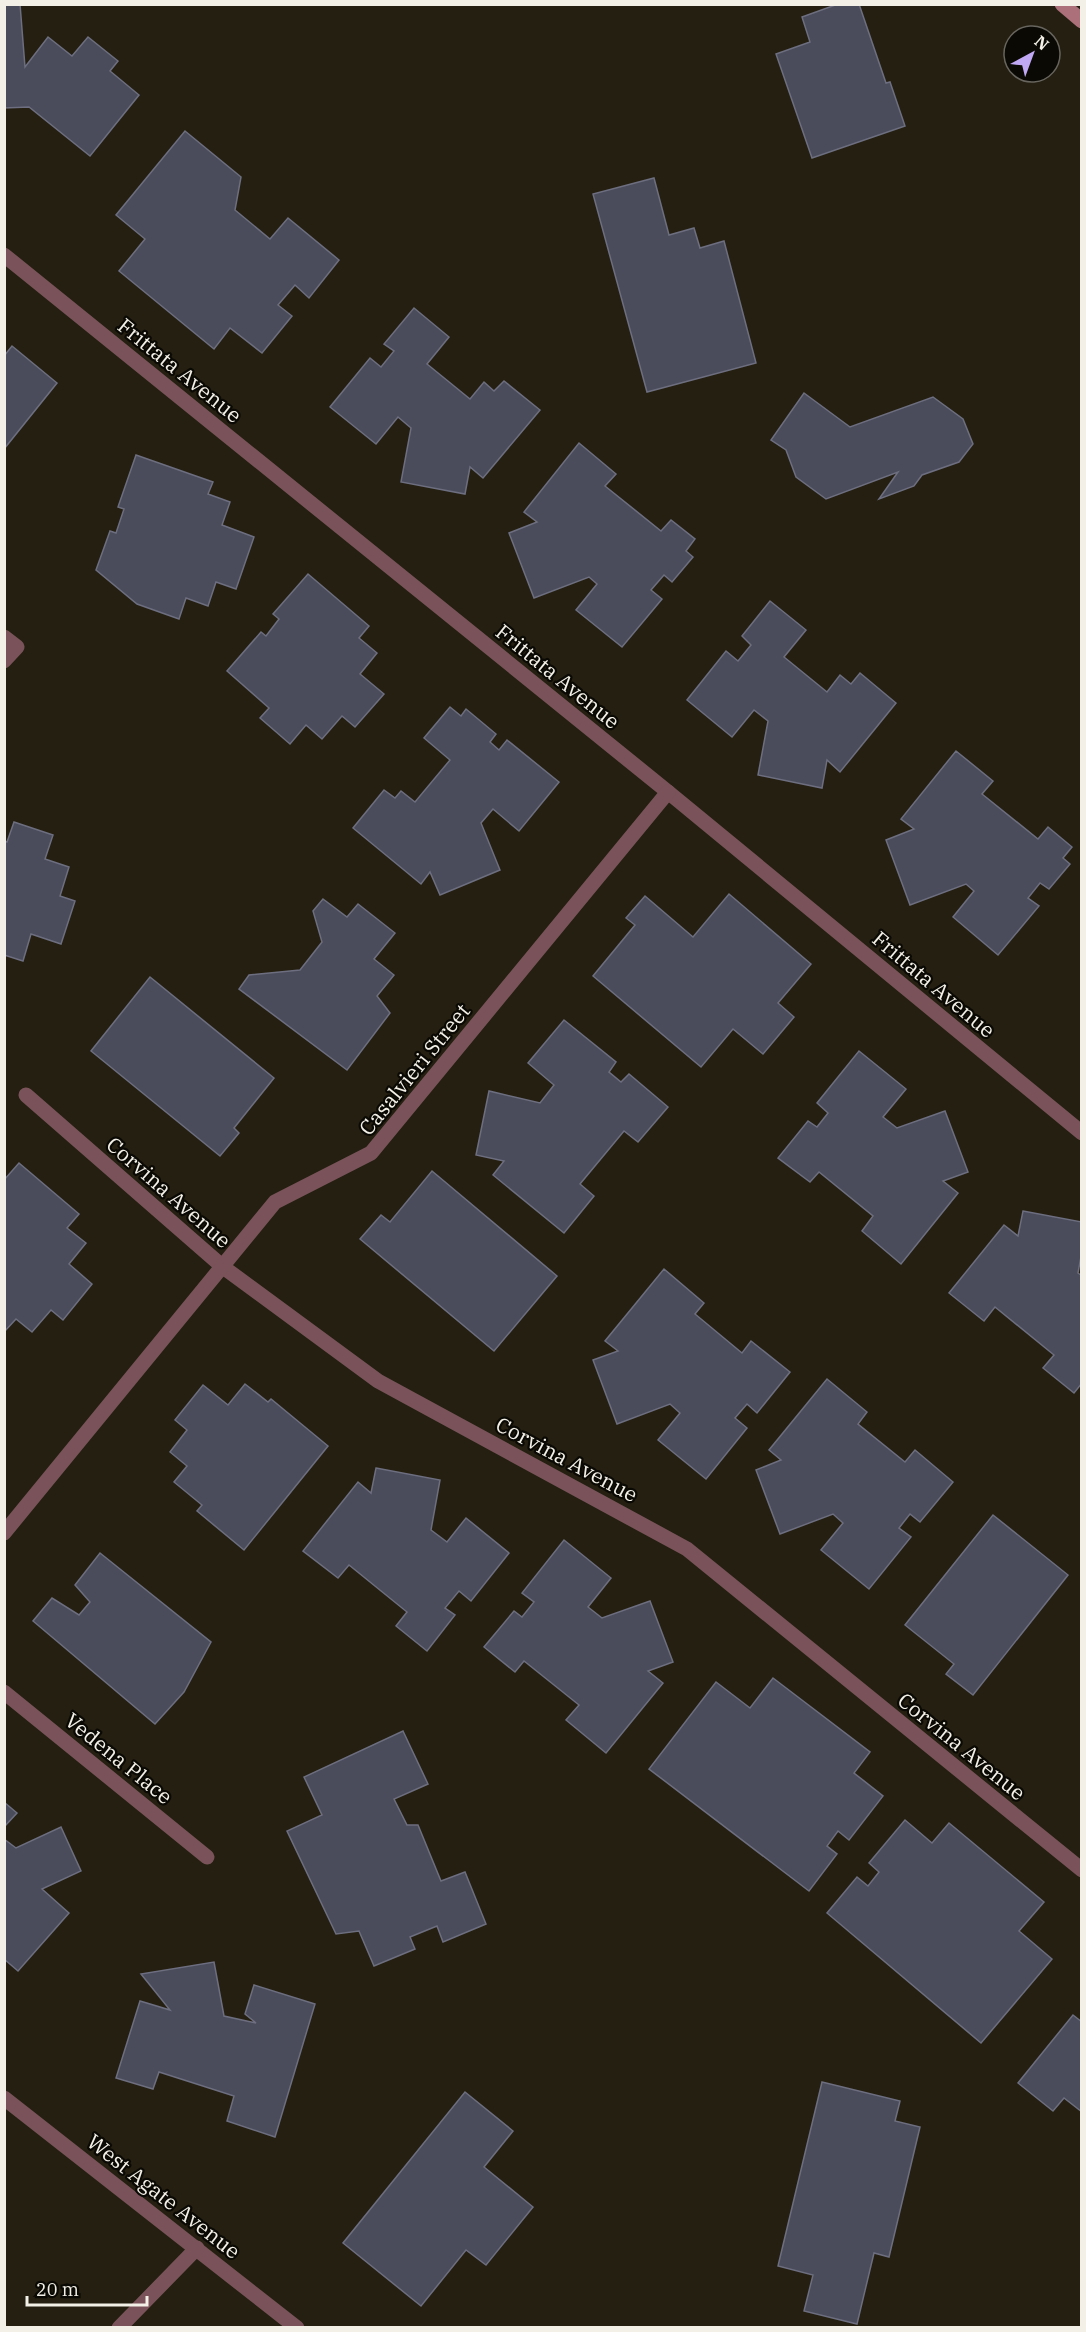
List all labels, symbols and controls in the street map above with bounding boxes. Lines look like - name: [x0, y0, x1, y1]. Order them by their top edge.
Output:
- north arrow: [1002, 24, 1062, 84]
- text: N: [1031, 31, 1053, 54]
- street label: Frittata Avenue: [112, 311, 248, 429]
- street label: Frittata Avenue: [490, 617, 626, 735]
- street label: Frittata Avenue: [867, 924, 1001, 1044]
- street label: Casalvieri Street: [352, 997, 476, 1141]
- street label: Corvina Avenue: [101, 1130, 237, 1254]
- street label: Corvina Avenue: [491, 1410, 643, 1508]
- street label: Corvina Avenue: [892, 1686, 1032, 1806]
- street label: Vedena Place: [59, 1706, 179, 1810]
- street label: West Agate Avenue: [82, 2127, 246, 2265]
- scale bar: [27, 2269, 147, 2307]
- text: 20 m: [36, 2278, 79, 2301]

